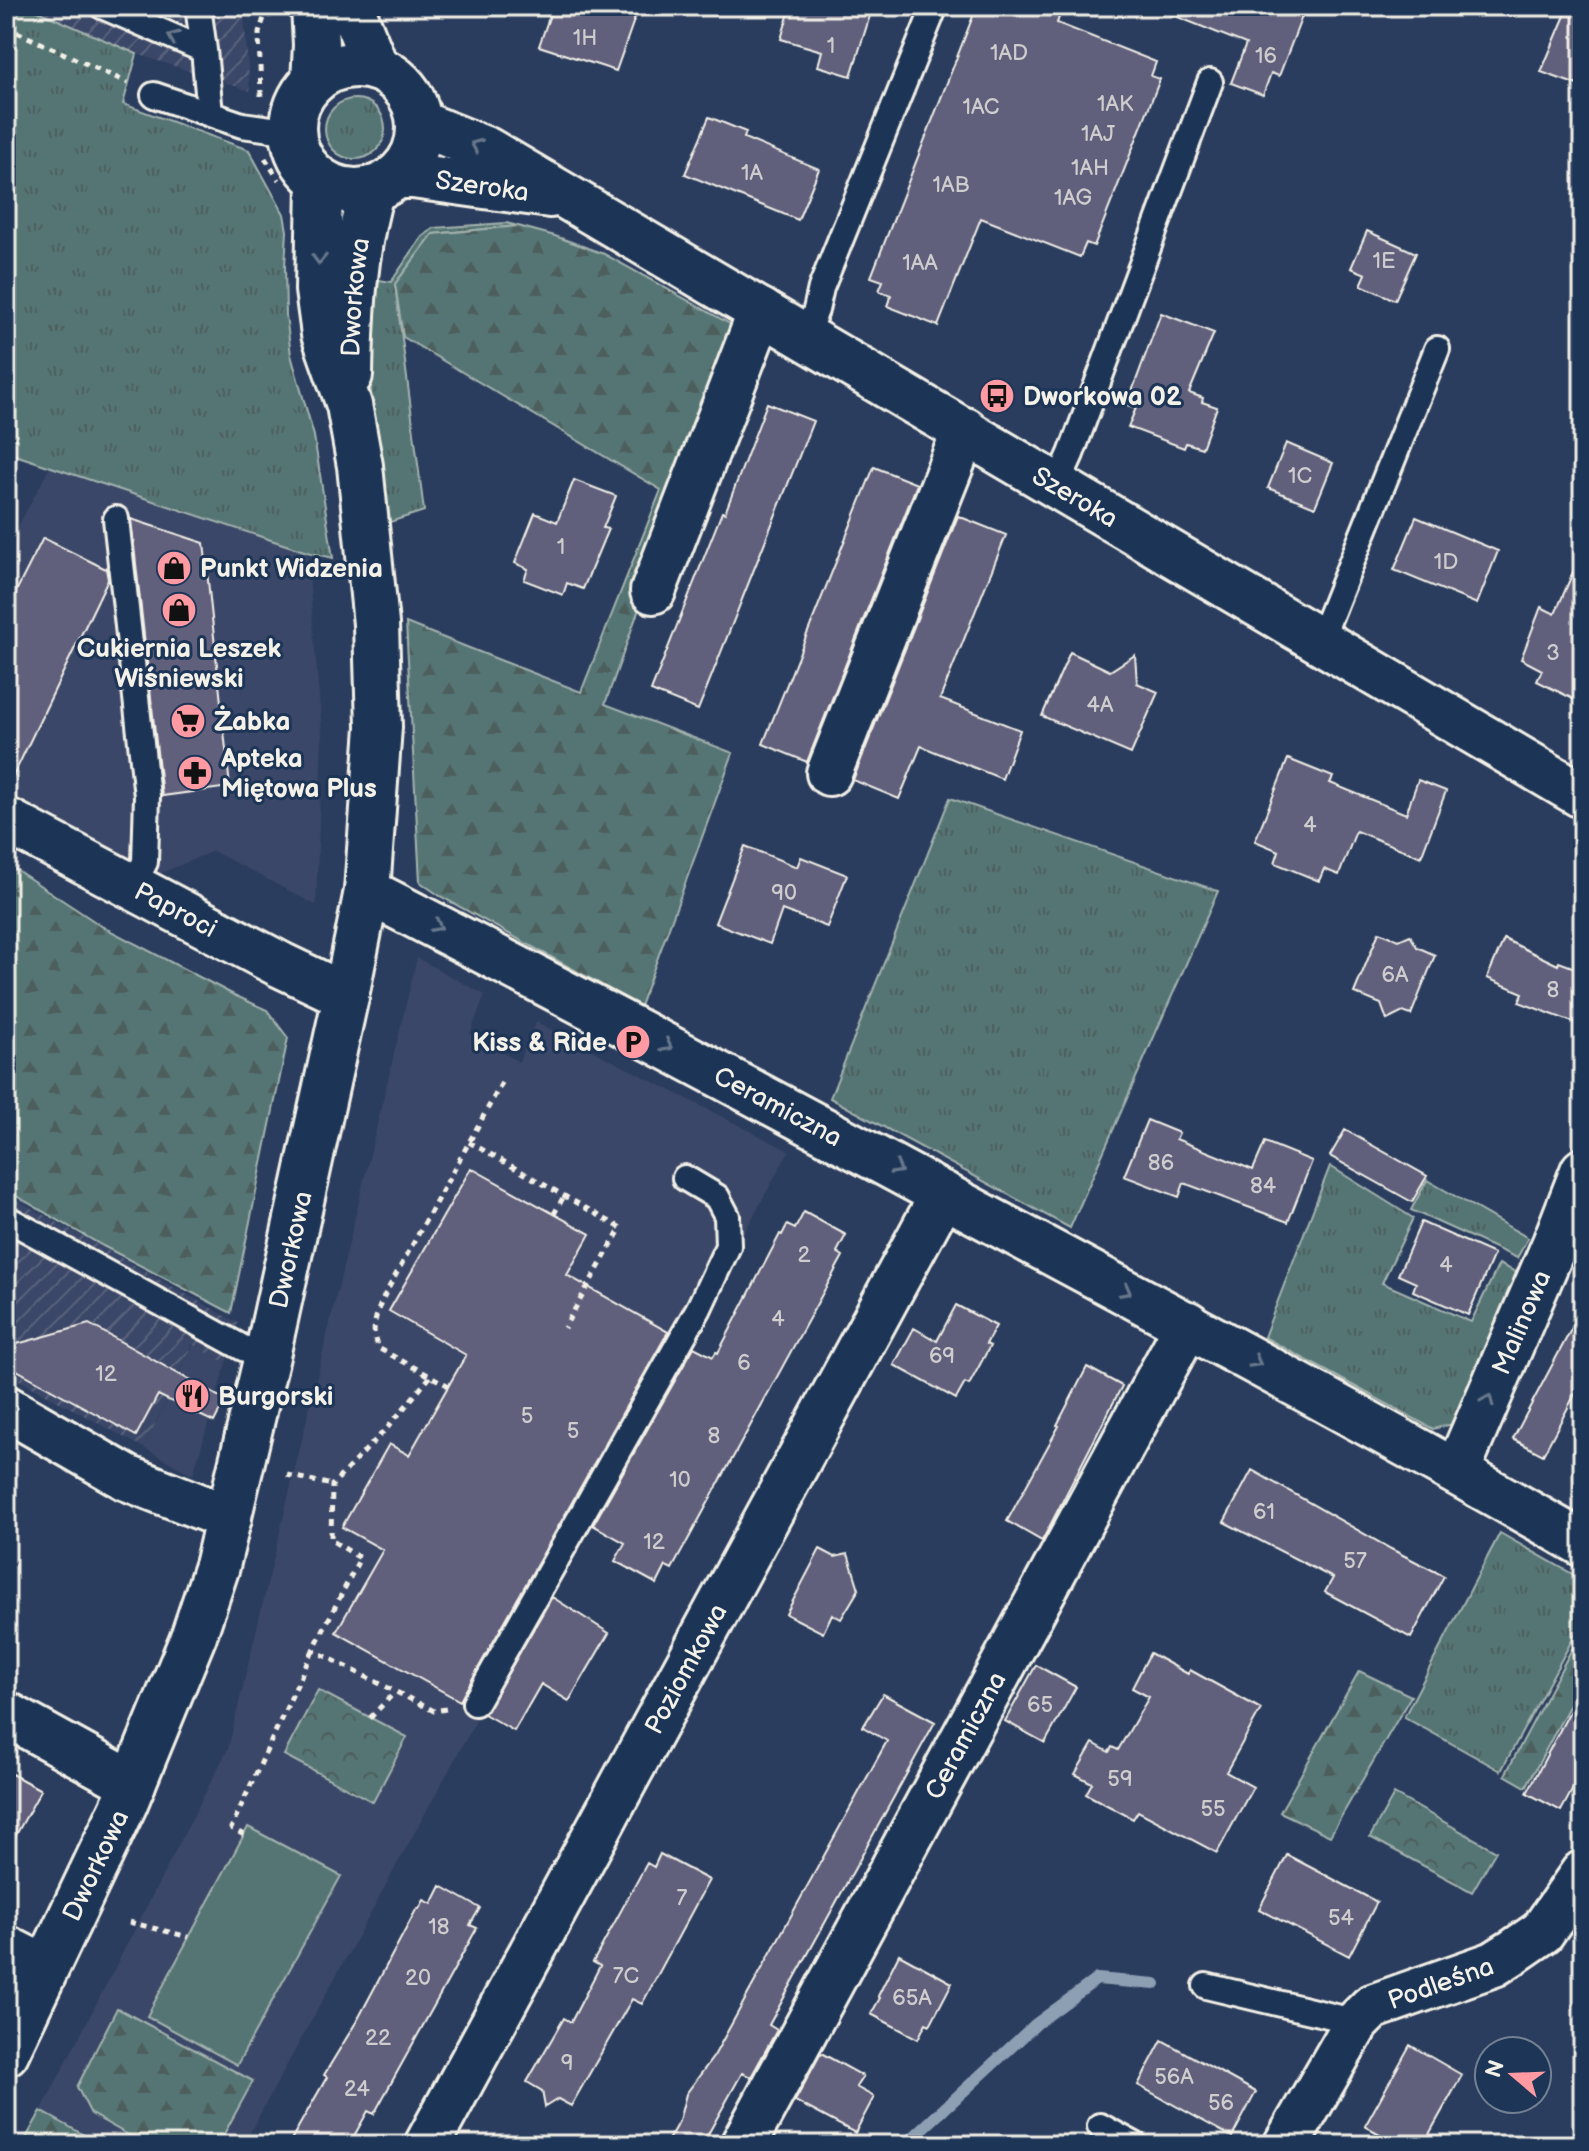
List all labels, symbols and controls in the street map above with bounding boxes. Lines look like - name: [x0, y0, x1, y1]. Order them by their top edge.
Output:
- house number: 1H: [573, 25, 597, 52]
- one-way arrow: [167, 30, 181, 46]
- house number: 1: [827, 33, 835, 60]
- house number: 1AD: [990, 40, 1028, 67]
- house number: 16: [1255, 43, 1277, 70]
- house number: 1AK: [1097, 91, 1134, 118]
- house number: 1AC: [963, 94, 999, 121]
- house number: 1AJ: [1081, 121, 1115, 148]
- one-way arrow: [470, 139, 484, 155]
- house number: 1AH: [1071, 155, 1109, 182]
- house number: 1A: [741, 160, 764, 187]
- street label: Szeroka: [434, 165, 531, 209]
- house number: 1AB: [932, 172, 970, 199]
- house number: 1AG: [1054, 185, 1092, 212]
- street label: Dworkowa: [336, 236, 377, 357]
- house number: 1E: [1372, 248, 1396, 275]
- house number: 1AA: [902, 250, 938, 277]
- one-way arrow: [310, 253, 327, 266]
- bus stop icon: Dworkowa 02: [978, 377, 1016, 415]
- place label: Dworkowa 02: [1023, 382, 1182, 413]
- street label: Szeroka: [1026, 461, 1123, 535]
- house number: 1C: [1288, 463, 1312, 490]
- house number: 1: [557, 534, 565, 561]
- shop icon: Punkt Widzenia: [155, 549, 193, 587]
- house number: 1D: [1434, 549, 1458, 576]
- place label: Punkt Widzenia: [200, 554, 383, 585]
- shop icon: Cukiernia Leszek Wiśniewski: [160, 591, 198, 629]
- place label: Cukiernia Leszek Wiśniewski: [77, 634, 281, 695]
- house number: 3: [1546, 640, 1560, 667]
- house number: 4A: [1087, 692, 1114, 719]
- supermarket icon: Żabka: [169, 702, 207, 740]
- place label: Żabka: [214, 704, 290, 738]
- place label: Apteka Miętowa Plus: [220, 744, 377, 805]
- pharmacy icon: Apteka Miętowa Plus: [176, 754, 214, 792]
- house number: 4: [1303, 812, 1317, 839]
- street label: Paproci: [129, 876, 222, 945]
- house number: 90: [771, 880, 797, 907]
- one-way arrow: [428, 917, 443, 932]
- house number: 6A: [1382, 962, 1409, 989]
- house number: 8: [1547, 977, 1559, 1004]
- parking icon: Kiss & Ride: [614, 1023, 652, 1061]
- place label: Kiss & Ride: [472, 1028, 607, 1059]
- one-way arrow: [659, 1037, 674, 1052]
- street label: Ceramiczna: [708, 1061, 847, 1154]
- house number: 86: [1148, 1150, 1174, 1177]
- one-way arrow: [888, 1159, 903, 1174]
- house number: 84: [1250, 1173, 1277, 1200]
- street label: Dworkowa: [264, 1188, 320, 1312]
- house number: 2: [798, 1242, 811, 1269]
- house number: 4: [1439, 1252, 1453, 1279]
- street label: Malinowa: [1486, 1266, 1558, 1380]
- one-way arrow: [1118, 1282, 1132, 1297]
- house number: 4: [771, 1306, 785, 1333]
- house number: 69: [929, 1343, 955, 1370]
- house number: 6: [737, 1350, 751, 1377]
- one-way arrow: [1248, 1352, 1262, 1367]
- house number: 12: [95, 1361, 117, 1388]
- restaurant icon: Burgorski: [173, 1377, 211, 1415]
- place label: Burgorski: [218, 1382, 333, 1413]
- one-way arrow: [1478, 1394, 1494, 1408]
- house number: 5: [521, 1403, 533, 1430]
- house number: 5: [567, 1418, 579, 1445]
- house number: 8: [708, 1423, 720, 1450]
- house number: 10: [669, 1467, 691, 1494]
- house number: 61: [1253, 1499, 1275, 1526]
- house number: 12: [643, 1529, 665, 1556]
- house number: 57: [1343, 1548, 1367, 1575]
- street label: Poziomkowa: [639, 1599, 735, 1740]
- street label: Ceramiczna: [919, 1667, 1014, 1805]
- house number: 65: [1027, 1692, 1053, 1719]
- house number: 59: [1107, 1766, 1133, 1793]
- house number: 55: [1200, 1796, 1226, 1823]
- street label: Dworkowa: [57, 1805, 136, 1926]
- house number: 7: [677, 1885, 688, 1912]
- house number: 54: [1328, 1905, 1355, 1932]
- house number: 18: [428, 1914, 450, 1941]
- street label: Podleśna: [1384, 1951, 1498, 2017]
- house number: 7C: [613, 1963, 639, 1990]
- house number: 20: [405, 1965, 431, 1992]
- house number: 65A: [892, 1985, 932, 2012]
- house number: 22: [365, 2025, 391, 2052]
- north arrow: [1473, 2035, 1553, 2115]
- house number: 9: [561, 2050, 573, 2077]
- text: N: [1480, 2057, 1511, 2081]
- house number: 56A: [1154, 2064, 1194, 2091]
- house number: 24: [344, 2076, 371, 2103]
- house number: 56: [1208, 2090, 1234, 2117]

